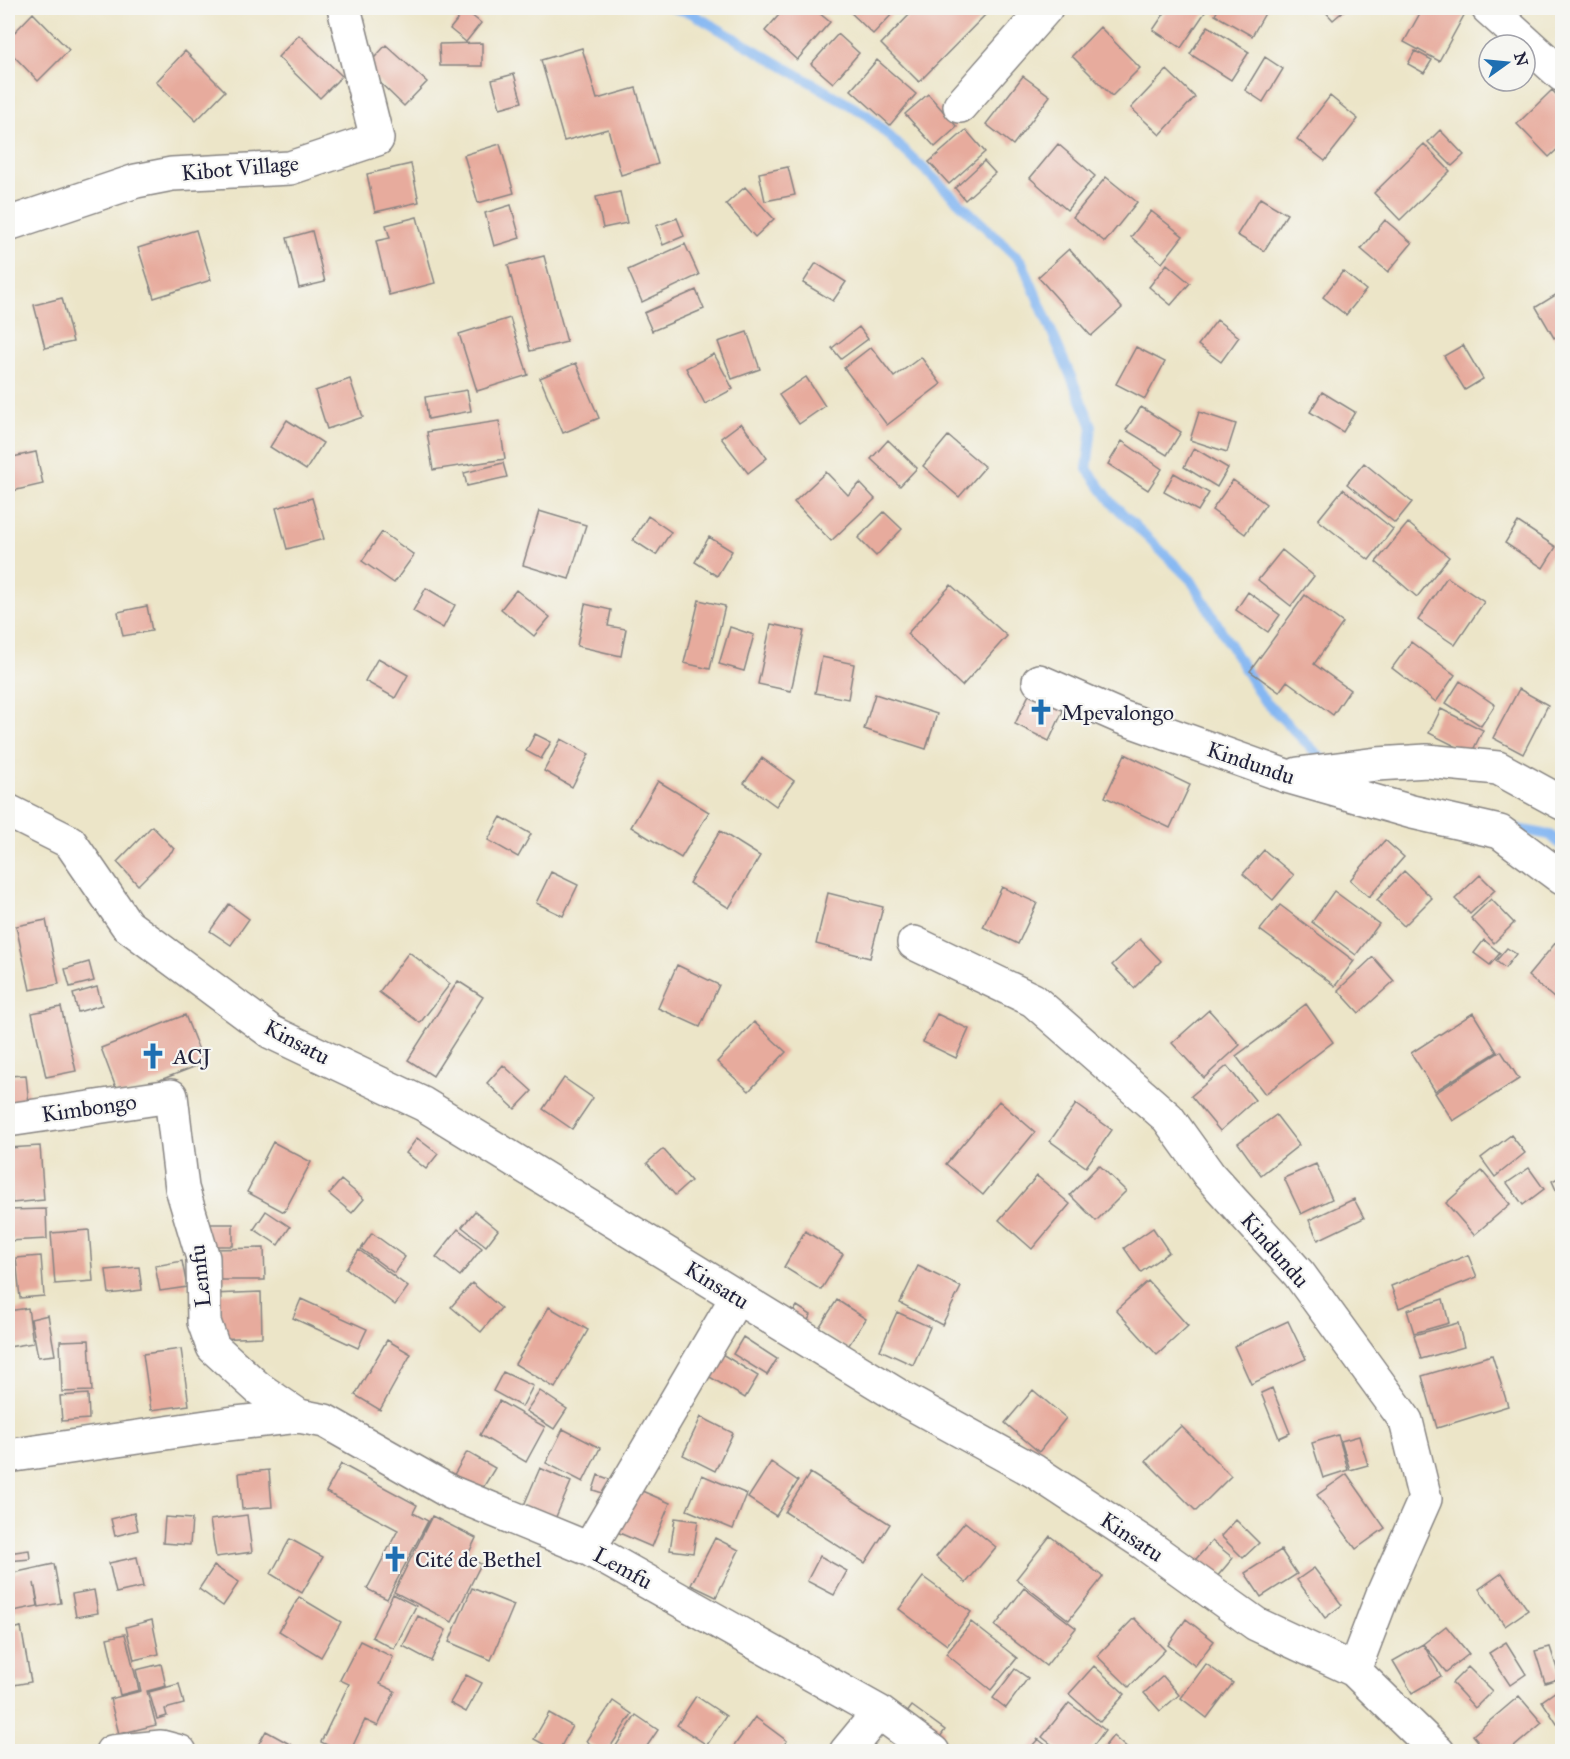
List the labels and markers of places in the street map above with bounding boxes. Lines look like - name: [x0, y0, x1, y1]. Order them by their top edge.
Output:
- church icon: Mpevalongo: [1026, 697, 1056, 727]
- place label: Mpevalongo: [1061, 699, 1174, 726]
- church icon: ACJ: [138, 1041, 168, 1071]
- place label: ACJ: [172, 1043, 211, 1070]
- church icon: Cité de Bethel: [380, 1544, 410, 1574]
- place label: Cité de Bethel: [415, 1546, 541, 1573]

